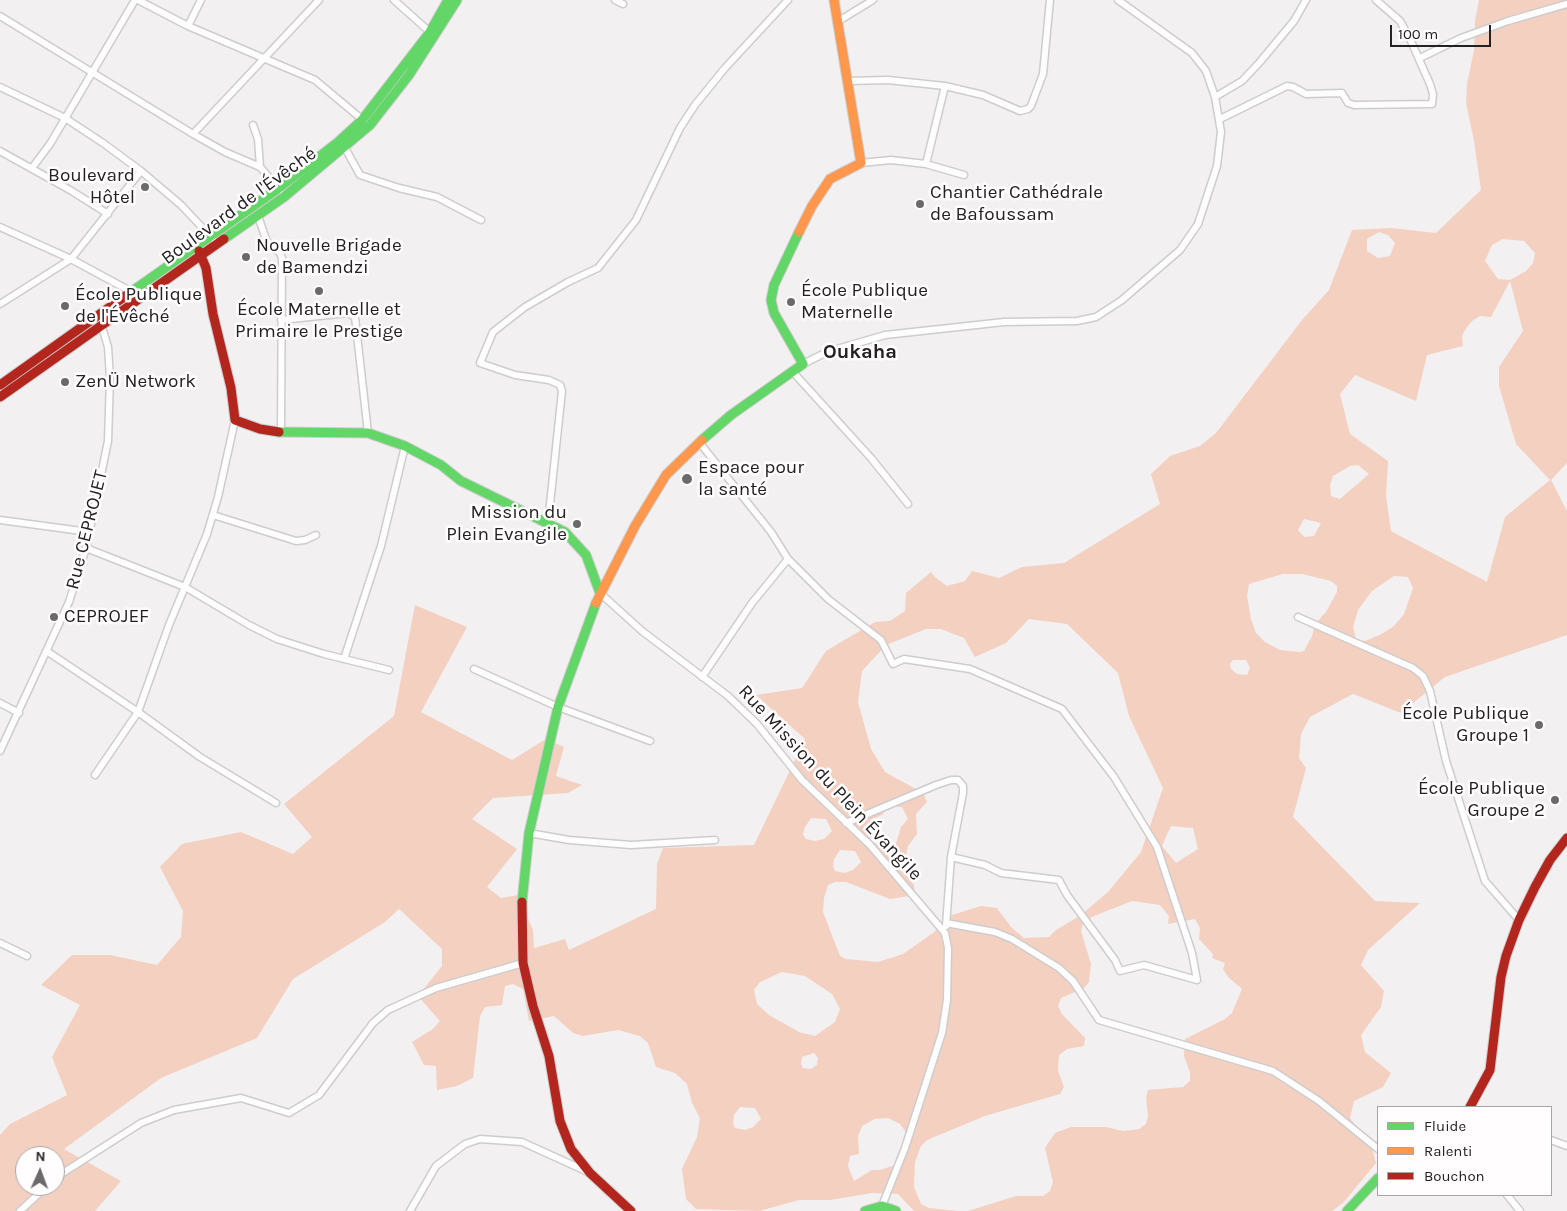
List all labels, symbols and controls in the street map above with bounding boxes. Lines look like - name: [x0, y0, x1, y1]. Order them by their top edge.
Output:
- scale bar: [1392, 15, 1493, 47]
- text: 100 m: [1398, 25, 1438, 43]
- street label: Boulevard de l'Évêché: [157, 142, 321, 270]
- place label: Boulevard Hôtel: [48, 165, 135, 209]
- marker: Boulevard Hôtel: [139, 181, 151, 193]
- place label: Chantier Cathédrale de Bafoussam: [930, 182, 1103, 226]
- marker: Chantier Cathédrale de Bafoussam: [914, 198, 926, 210]
- place label: Nouvelle Brigade de Bamendzi: [256, 235, 402, 279]
- marker: Nouvelle Brigade de Bamendzi: [240, 251, 252, 263]
- place label: École Publique Maternelle: [801, 280, 928, 324]
- place label: École Publique de l'Évêché: [75, 284, 202, 328]
- marker: École Maternelle et Primaire le Prestige: [313, 285, 325, 297]
- marker: École Publique Maternelle: [785, 296, 797, 308]
- place label: École Maternelle et Primaire le Prestige: [235, 299, 403, 343]
- marker: École Publique de l'Évêché: [59, 300, 71, 312]
- district label: Oukaha: [823, 340, 897, 364]
- place label: ZenÜ Network: [75, 371, 196, 393]
- marker: ZenÜ Network: [59, 376, 71, 388]
- place label: Espace pour la santé: [698, 457, 804, 501]
- street label: Rue CEPROJET: [61, 468, 113, 592]
- marker: Espace pour la santé: [680, 472, 694, 486]
- place label: Mission du Plein Evangile: [446, 502, 567, 546]
- marker: Mission du Plein Evangile: [571, 518, 583, 530]
- place label: CEPROJEF: [64, 606, 149, 628]
- marker: CEPROJEF: [48, 611, 60, 623]
- street label: Rue Mission du Plein Évangile: [733, 680, 927, 886]
- place label: École Publique Groupe 1: [1402, 703, 1529, 747]
- marker: École Publique Groupe 1: [1533, 719, 1545, 731]
- place label: École Publique Groupe 2: [1418, 778, 1545, 822]
- marker: École Publique Groupe 2: [1549, 794, 1561, 806]
- legend: [1377, 1106, 1552, 1196]
- text: Fluide: [1424, 1117, 1466, 1135]
- text: Ralenti: [1424, 1142, 1473, 1160]
- north arrow: [15, 1146, 65, 1196]
- text: N: [35, 1148, 46, 1165]
- text: Bouchon: [1424, 1167, 1485, 1185]

